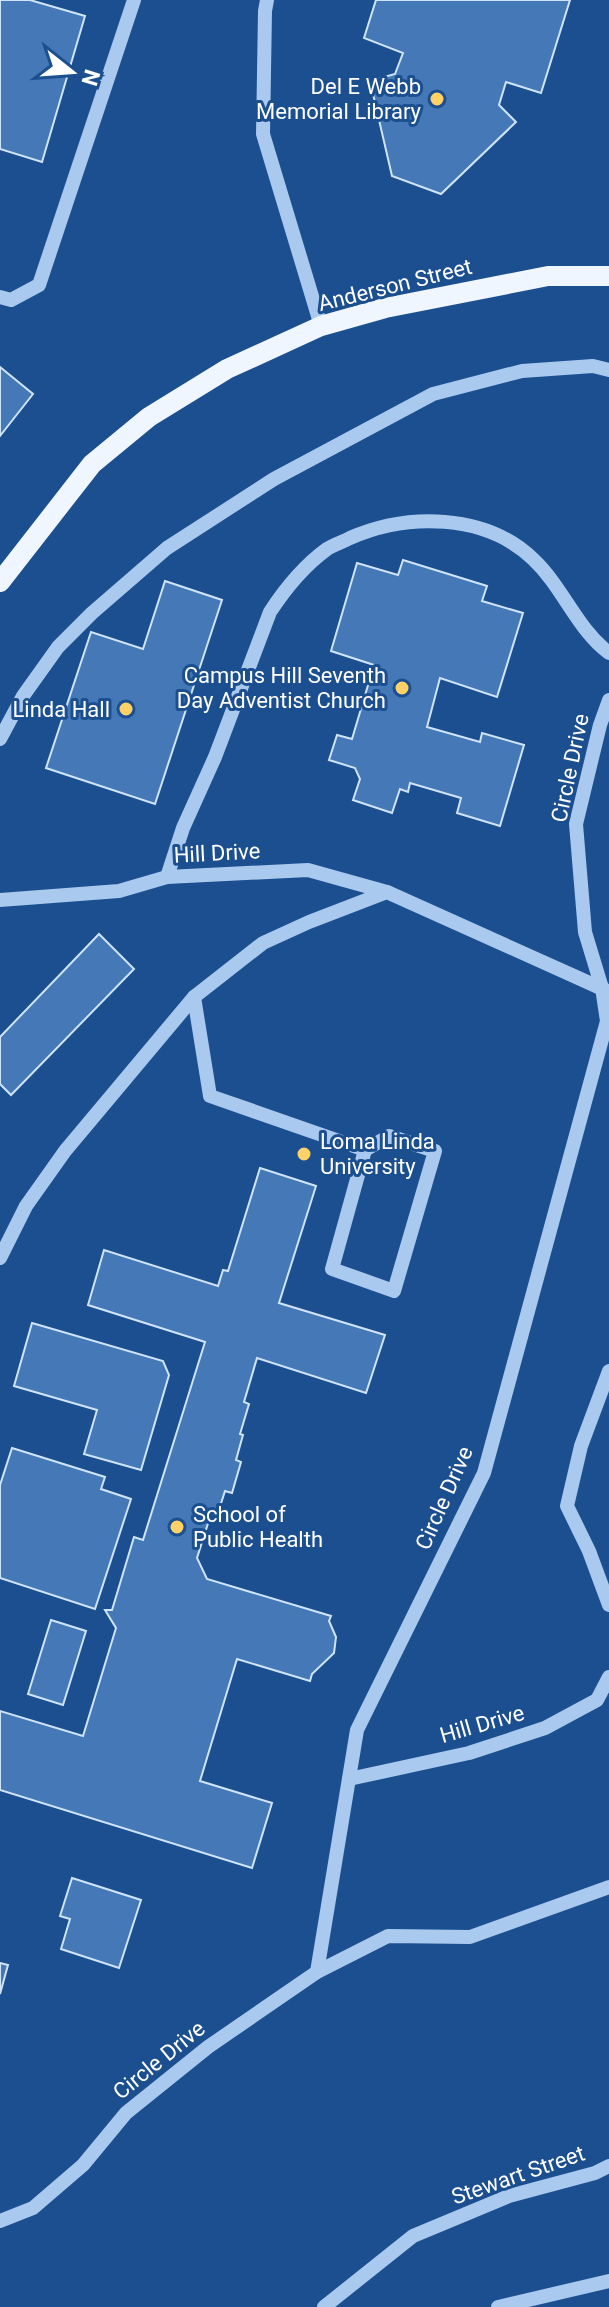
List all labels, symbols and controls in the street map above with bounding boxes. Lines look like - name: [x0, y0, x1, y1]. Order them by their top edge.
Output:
- north arrow: [32, 32, 112, 112]
- text: N: [76, 67, 105, 89]
- place label: Del E Webb Memorial Library: [256, 74, 422, 124]
- marker: Del E Webb Memorial Library: [428, 90, 446, 108]
- street label: Anderson Street: [316, 254, 474, 316]
- place label: Campus Hill Seventh Day Adventist Church: [177, 663, 386, 713]
- marker: Campus Hill Seventh Day Adventist Church: [393, 679, 411, 697]
- place label: Linda Hall: [12, 697, 110, 722]
- marker: Linda Hall: [117, 700, 135, 718]
- street label: Circle Drive: [546, 711, 594, 825]
- street label: Hill Drive: [173, 838, 261, 868]
- place label: Loma Linda University: [320, 1129, 435, 1179]
- marker: Loma Linda University: [295, 1145, 313, 1163]
- street label: Circle Drive: [410, 1443, 478, 1553]
- place label: School of Public Health: [193, 1502, 323, 1552]
- marker: School of Public Health: [168, 1518, 186, 1536]
- street label: Hill Drive: [437, 1700, 527, 1748]
- street label: Circle Drive: [108, 2016, 210, 2104]
- street label: Stewart Street: [448, 2141, 588, 2209]

